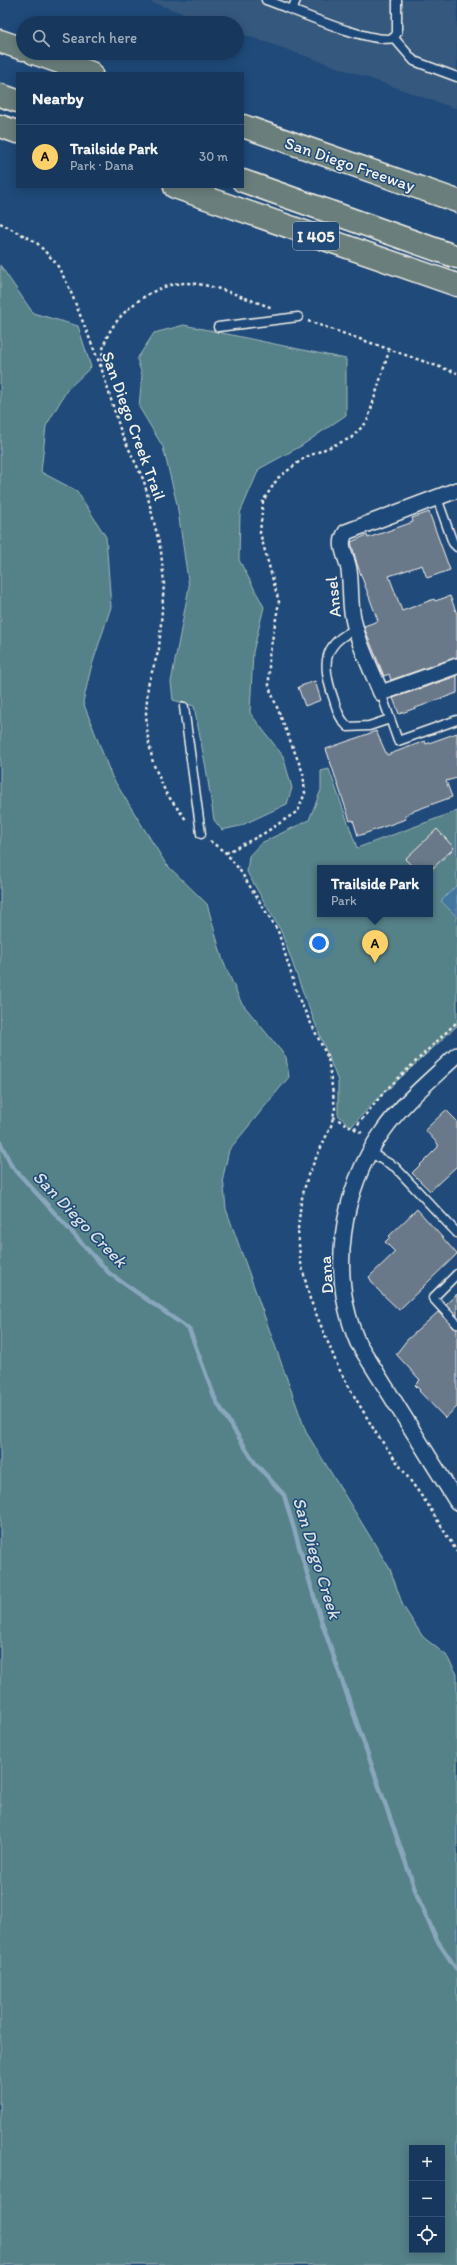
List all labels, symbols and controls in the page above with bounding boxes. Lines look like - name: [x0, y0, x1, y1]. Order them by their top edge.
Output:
- search box: [16, 16, 244, 60]
- icon: search: [30, 27, 52, 49]
- text: Search here: [62, 29, 137, 47]
- text: Nearby: [32, 88, 84, 108]
- street label: San Diego Freeway: [282, 132, 418, 196]
- text: Trailside Park: [70, 140, 158, 158]
- text: A: [41, 149, 49, 164]
- text: 30 m: [199, 149, 228, 164]
- text: Park · Dana: [70, 158, 134, 173]
- road number: I 405: [293, 222, 339, 250]
- street label: San Diego Creek Trail: [98, 349, 170, 503]
- street label: Ansel: [321, 575, 345, 618]
- popup: [317, 865, 433, 917]
- text: Trailside Park: [331, 875, 419, 893]
- text: Park: [331, 893, 357, 908]
- pin: A: [362, 930, 388, 963]
- your location: [309, 933, 329, 953]
- water label: San Diego Creek: [28, 1166, 133, 1273]
- street label: Dana: [315, 1255, 337, 1295]
- water label: San Diego Creek: [288, 1495, 346, 1623]
- map controls: [409, 2145, 445, 2253]
- button: +: [409, 2145, 445, 2181]
- button: −: [409, 2181, 445, 2217]
- button: locate: [409, 2217, 445, 2253]

